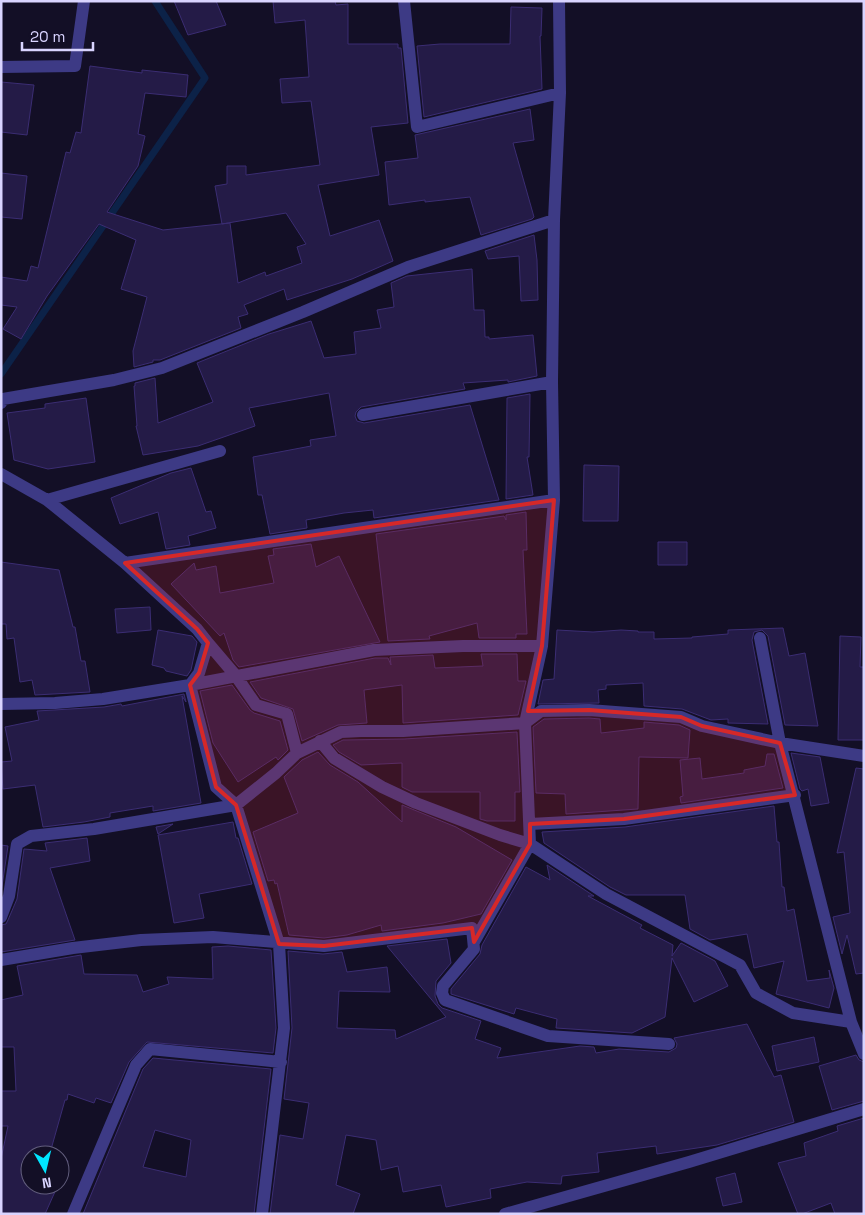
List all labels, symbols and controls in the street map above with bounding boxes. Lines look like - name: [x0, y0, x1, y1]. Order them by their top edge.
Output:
- scale bar: [22, 20, 94, 52]
- text: 20 m: [30, 27, 65, 46]
- north arrow: [20, 1145, 70, 1195]
- text: N: [41, 1173, 53, 1192]

